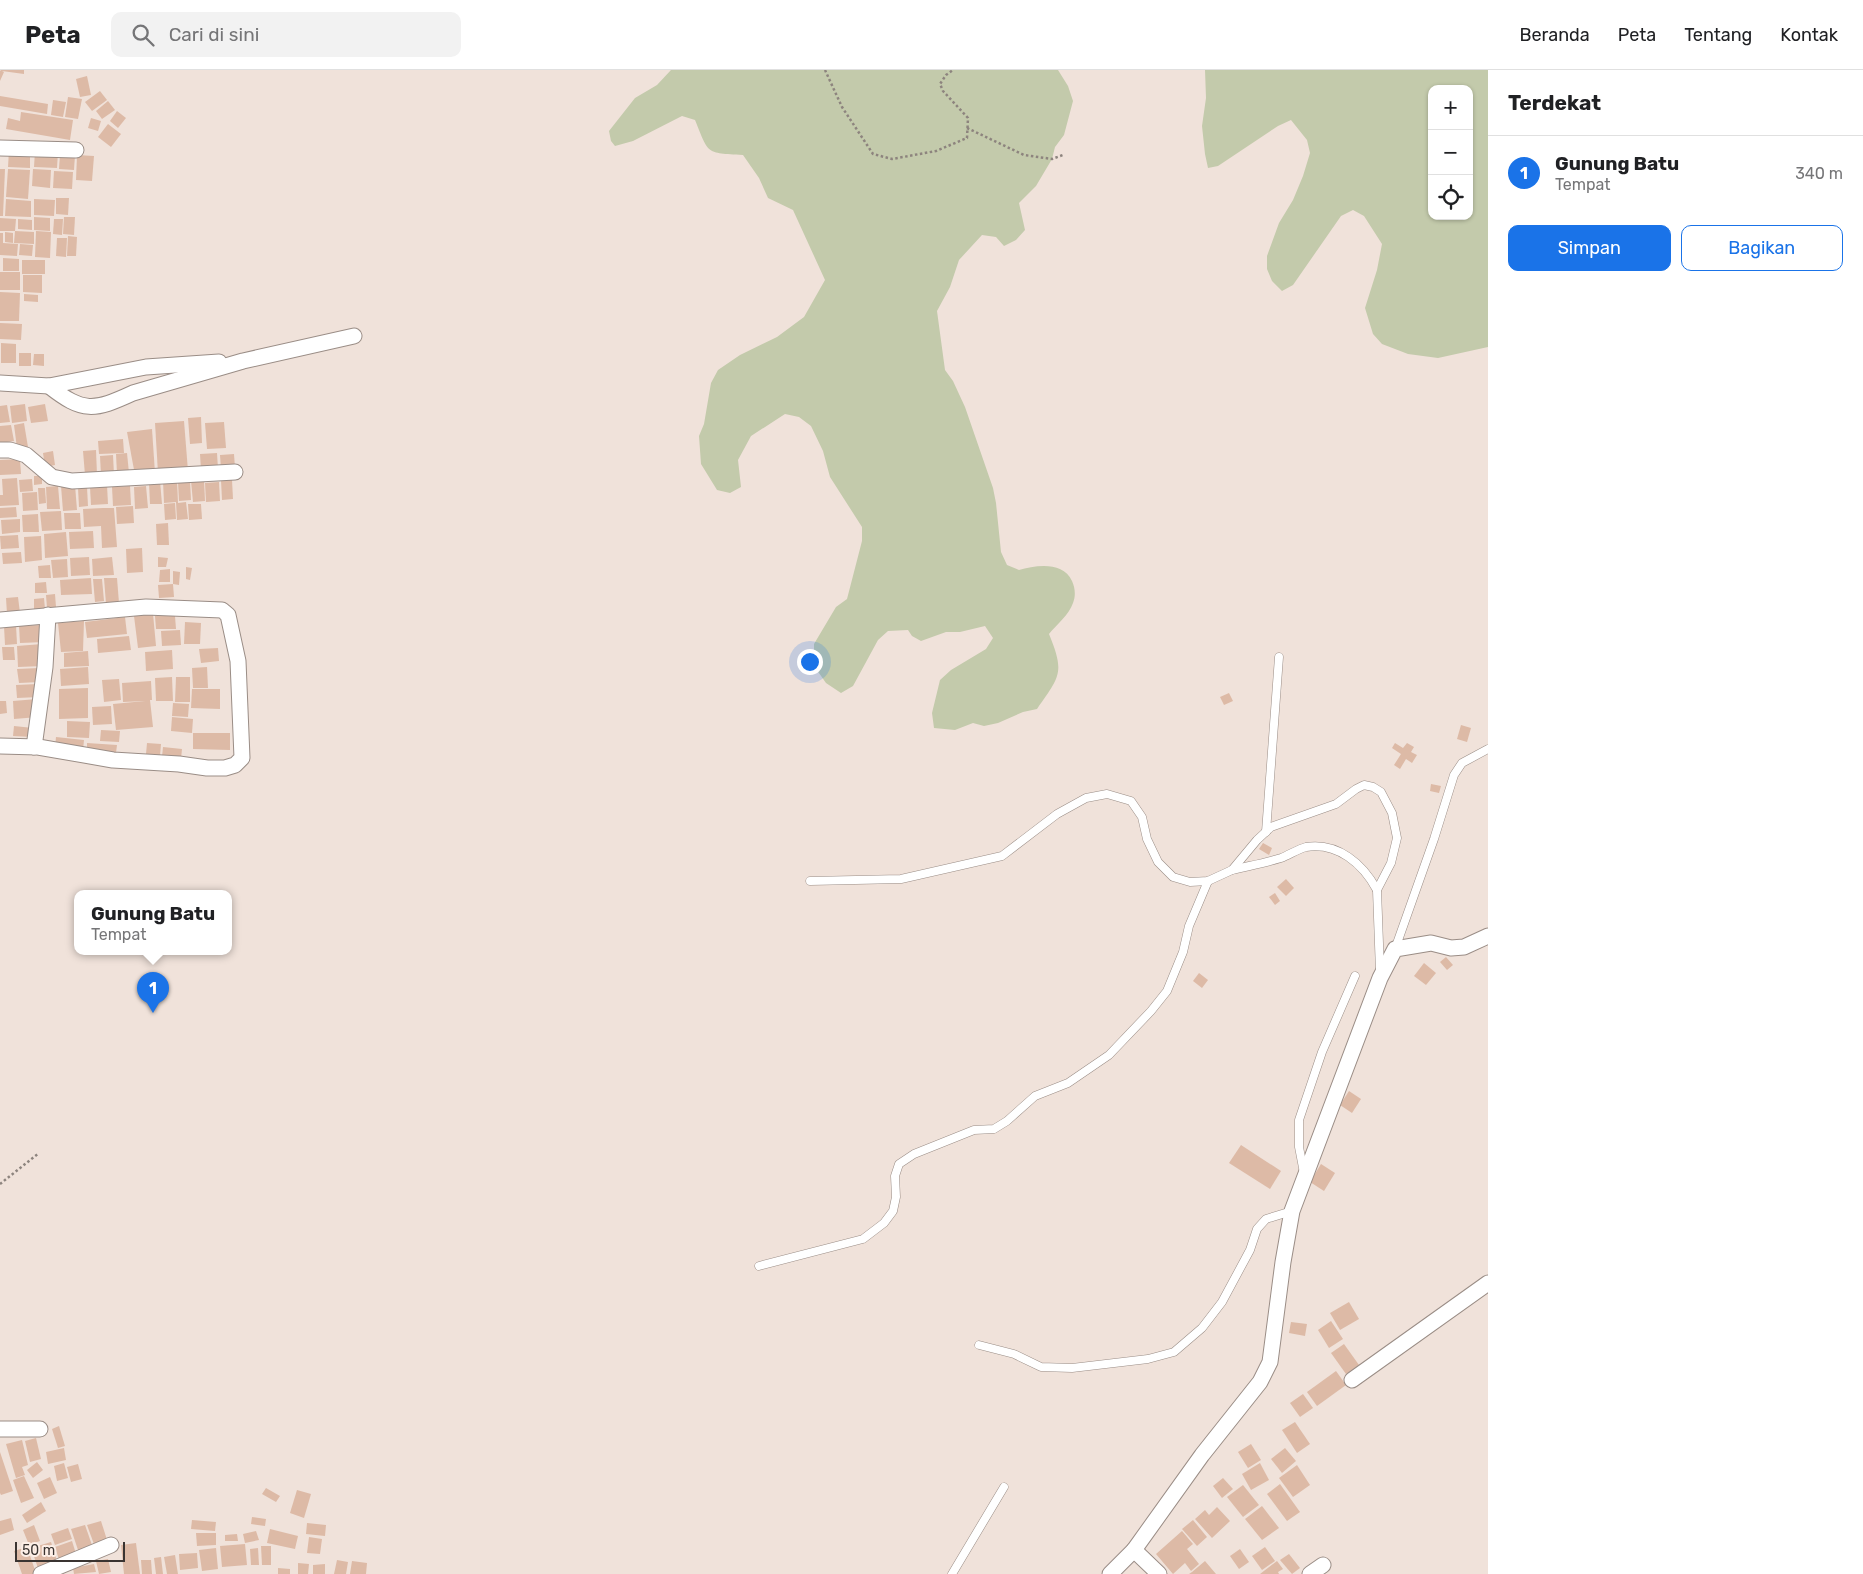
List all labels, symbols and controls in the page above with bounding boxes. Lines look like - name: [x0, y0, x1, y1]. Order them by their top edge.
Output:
- search box: [111, 12, 461, 57]
- text: Peta: [25, 21, 81, 49]
- icon: search: [129, 21, 157, 49]
- text: Cari di sini: [169, 23, 259, 46]
- text: Beranda: [1519, 24, 1590, 46]
- text: Peta: [1618, 24, 1656, 46]
- text: Tentang: [1684, 24, 1752, 46]
- text: Kontak: [1780, 24, 1838, 46]
- map controls: [1428, 85, 1473, 220]
- button: +: [1428, 85, 1473, 130]
- text: Terdekat: [1508, 90, 1601, 115]
- button: −: [1428, 130, 1473, 175]
- text: Gunung Batu: [1555, 152, 1679, 175]
- text: 1: [1520, 164, 1528, 183]
- text: 340 m: [1795, 164, 1843, 183]
- button: locate: [1428, 175, 1473, 220]
- text: Tempat: [1555, 175, 1610, 194]
- button: Simpan: [1508, 225, 1671, 271]
- button: Bagikan: [1681, 225, 1843, 271]
- your location: [797, 649, 823, 675]
- popup: [74, 890, 232, 955]
- text: Gunung Batu: [91, 902, 215, 925]
- text: Tempat: [91, 925, 146, 944]
- pin: 1: [137, 972, 169, 1013]
- scale bar: [15, 1539, 125, 1562]
- text: 50 m: [22, 1542, 55, 1559]

